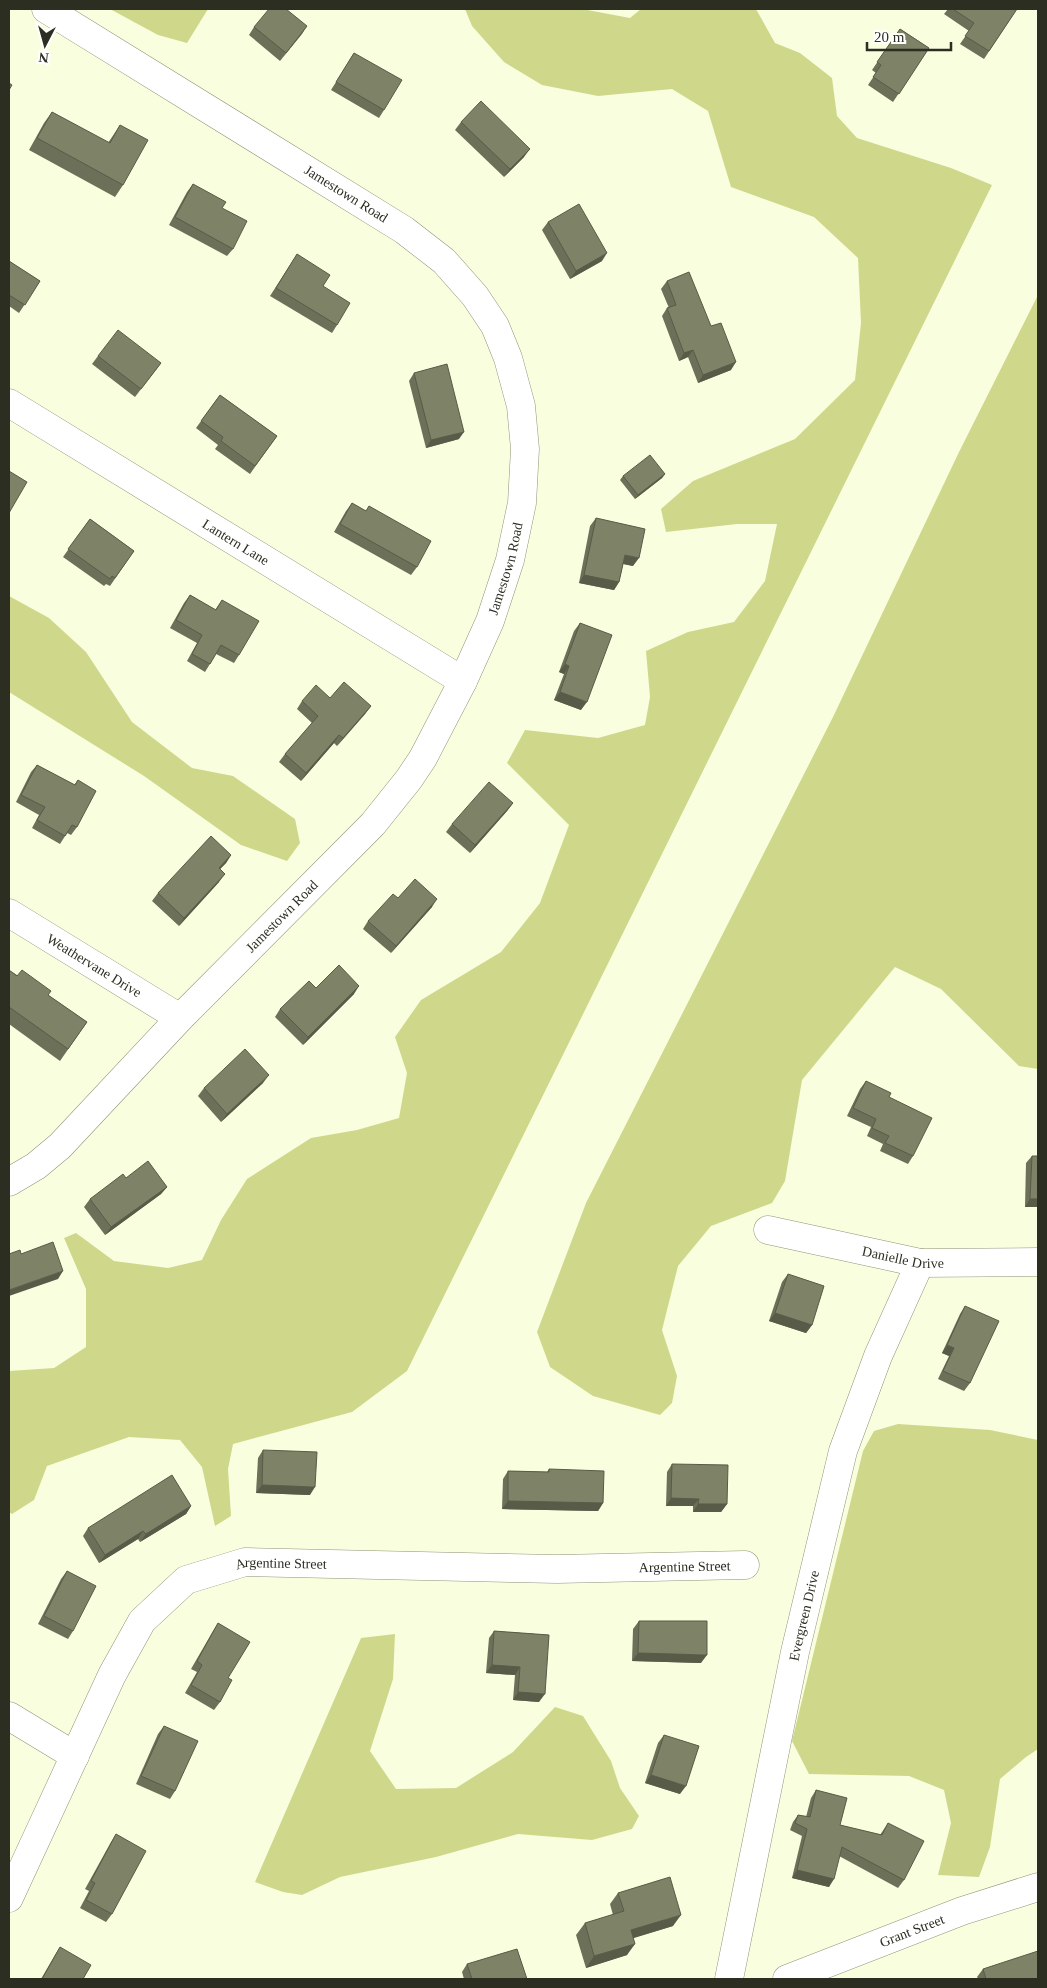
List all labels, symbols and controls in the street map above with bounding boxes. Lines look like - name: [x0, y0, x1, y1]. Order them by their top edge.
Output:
- north arrow: [20, 20, 70, 70]
- scale bar: [867, 20, 951, 52]
- text: 20 m: [874, 29, 905, 45]
- text: N: [38, 49, 50, 65]
- street label: Jamestown Road: [302, 162, 390, 226]
- street label: Lantern Lane: [200, 516, 272, 568]
- street label: Jamestown Road: [485, 521, 525, 617]
- street label: Jamestown Road: [243, 877, 320, 955]
- street label: Weathervane Drive: [44, 931, 144, 1000]
- street label: Danielle Drive: [861, 1243, 944, 1271]
- street label: Argentine Street: [233, 1554, 327, 1572]
- street label: Argentine Street: [639, 1558, 731, 1575]
- street label: Evergreen Drive: [786, 1569, 822, 1662]
- street label: Grant Street: [877, 1911, 946, 1950]

